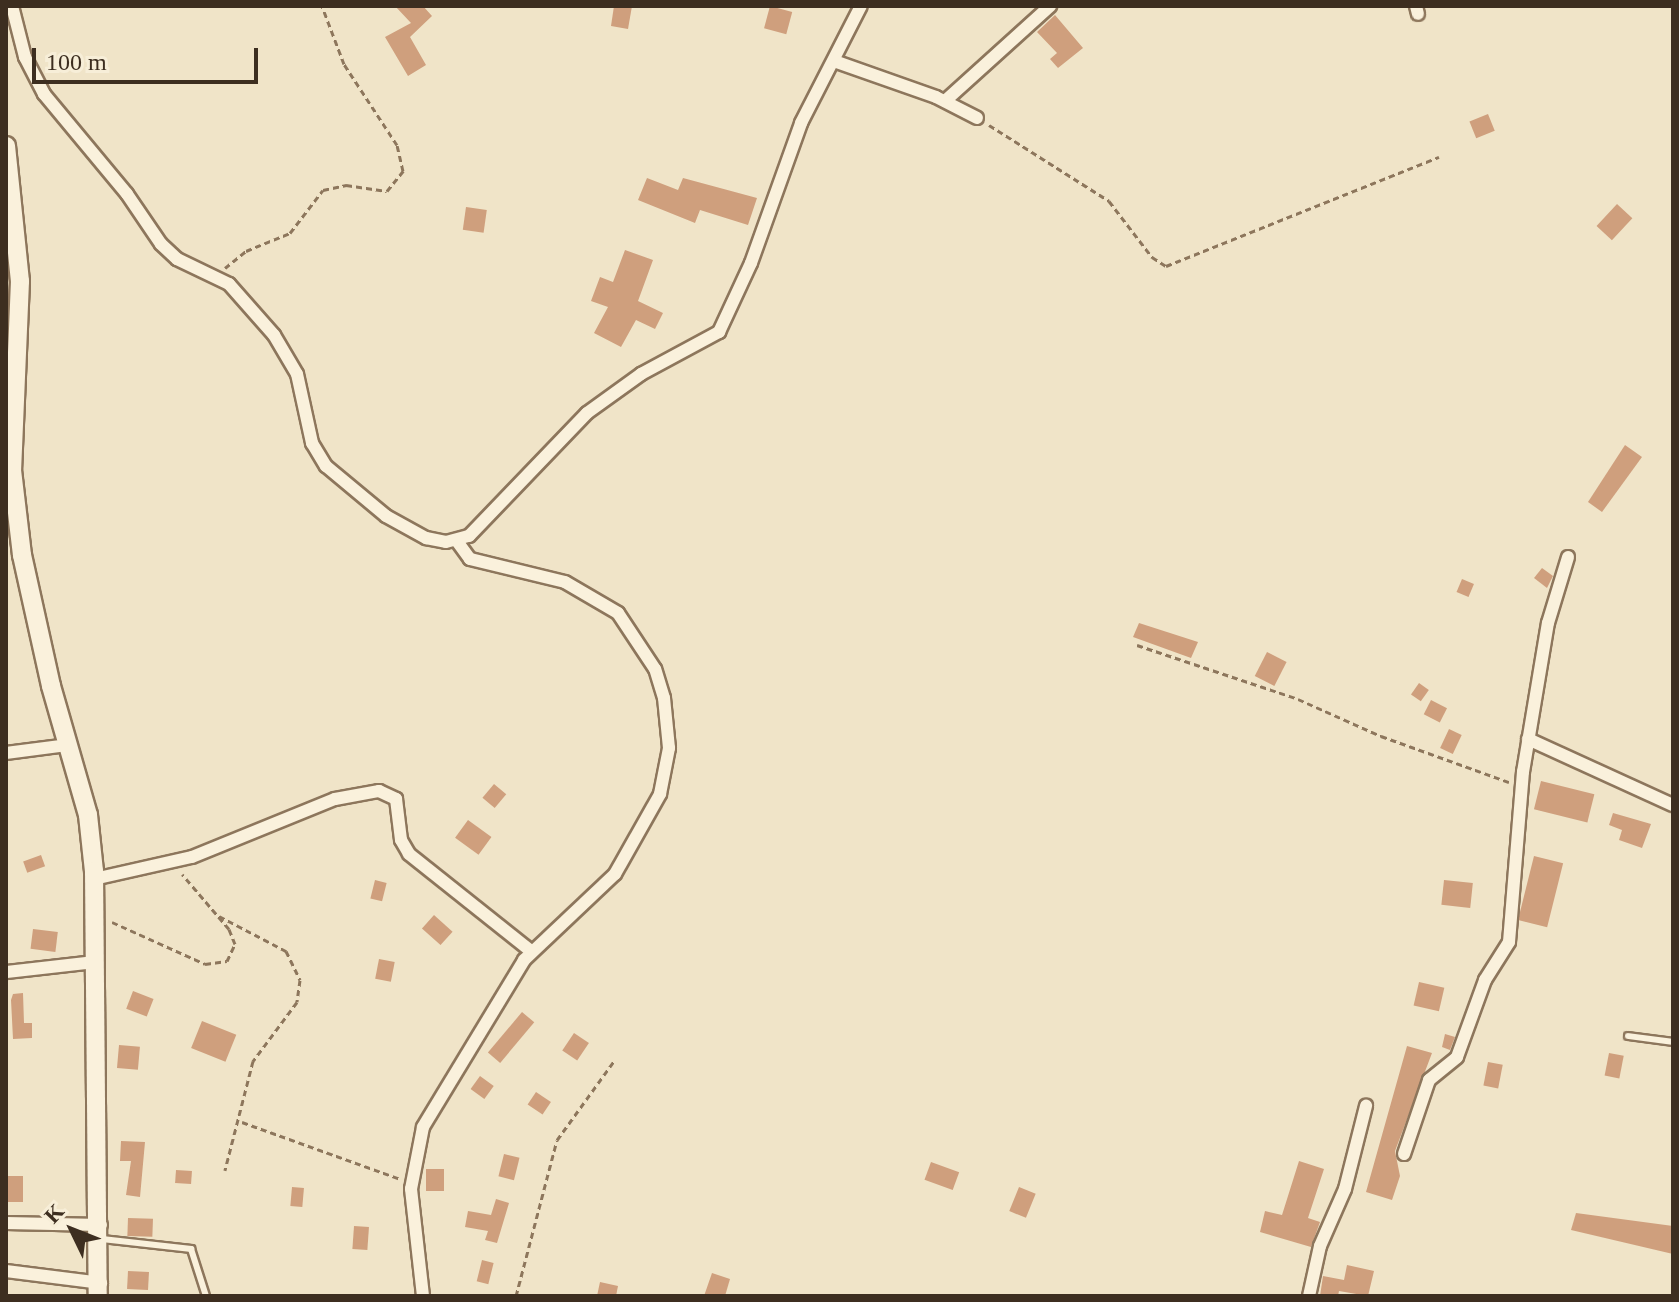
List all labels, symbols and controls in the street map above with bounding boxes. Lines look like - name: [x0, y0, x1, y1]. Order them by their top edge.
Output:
- scale bar: [36, 32, 262, 82]
- text: 100 m: [46, 49, 107, 75]
- north arrow: [32, 1190, 112, 1270]
- text: K: [39, 1199, 69, 1228]

